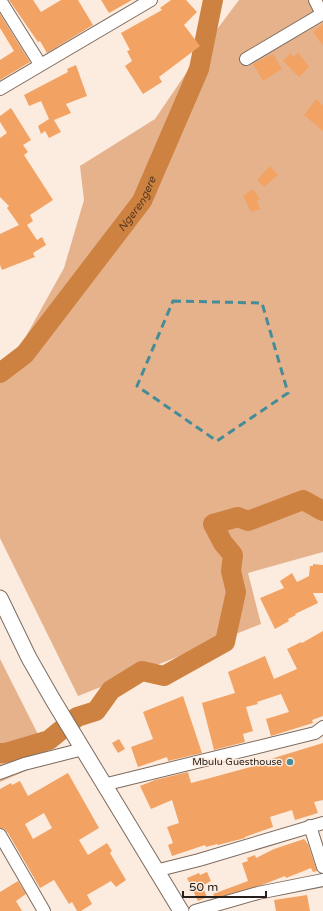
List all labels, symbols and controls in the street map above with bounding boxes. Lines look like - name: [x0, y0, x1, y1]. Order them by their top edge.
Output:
- water label: Ngerengere: [115, 174, 159, 234]
- place label: Mbulu Guesthouse: [192, 756, 282, 768]
- marker: Mbulu Guesthouse: [285, 757, 295, 767]
- scale bar: [183, 873, 266, 899]
- text: 50 m: [189, 880, 218, 894]

